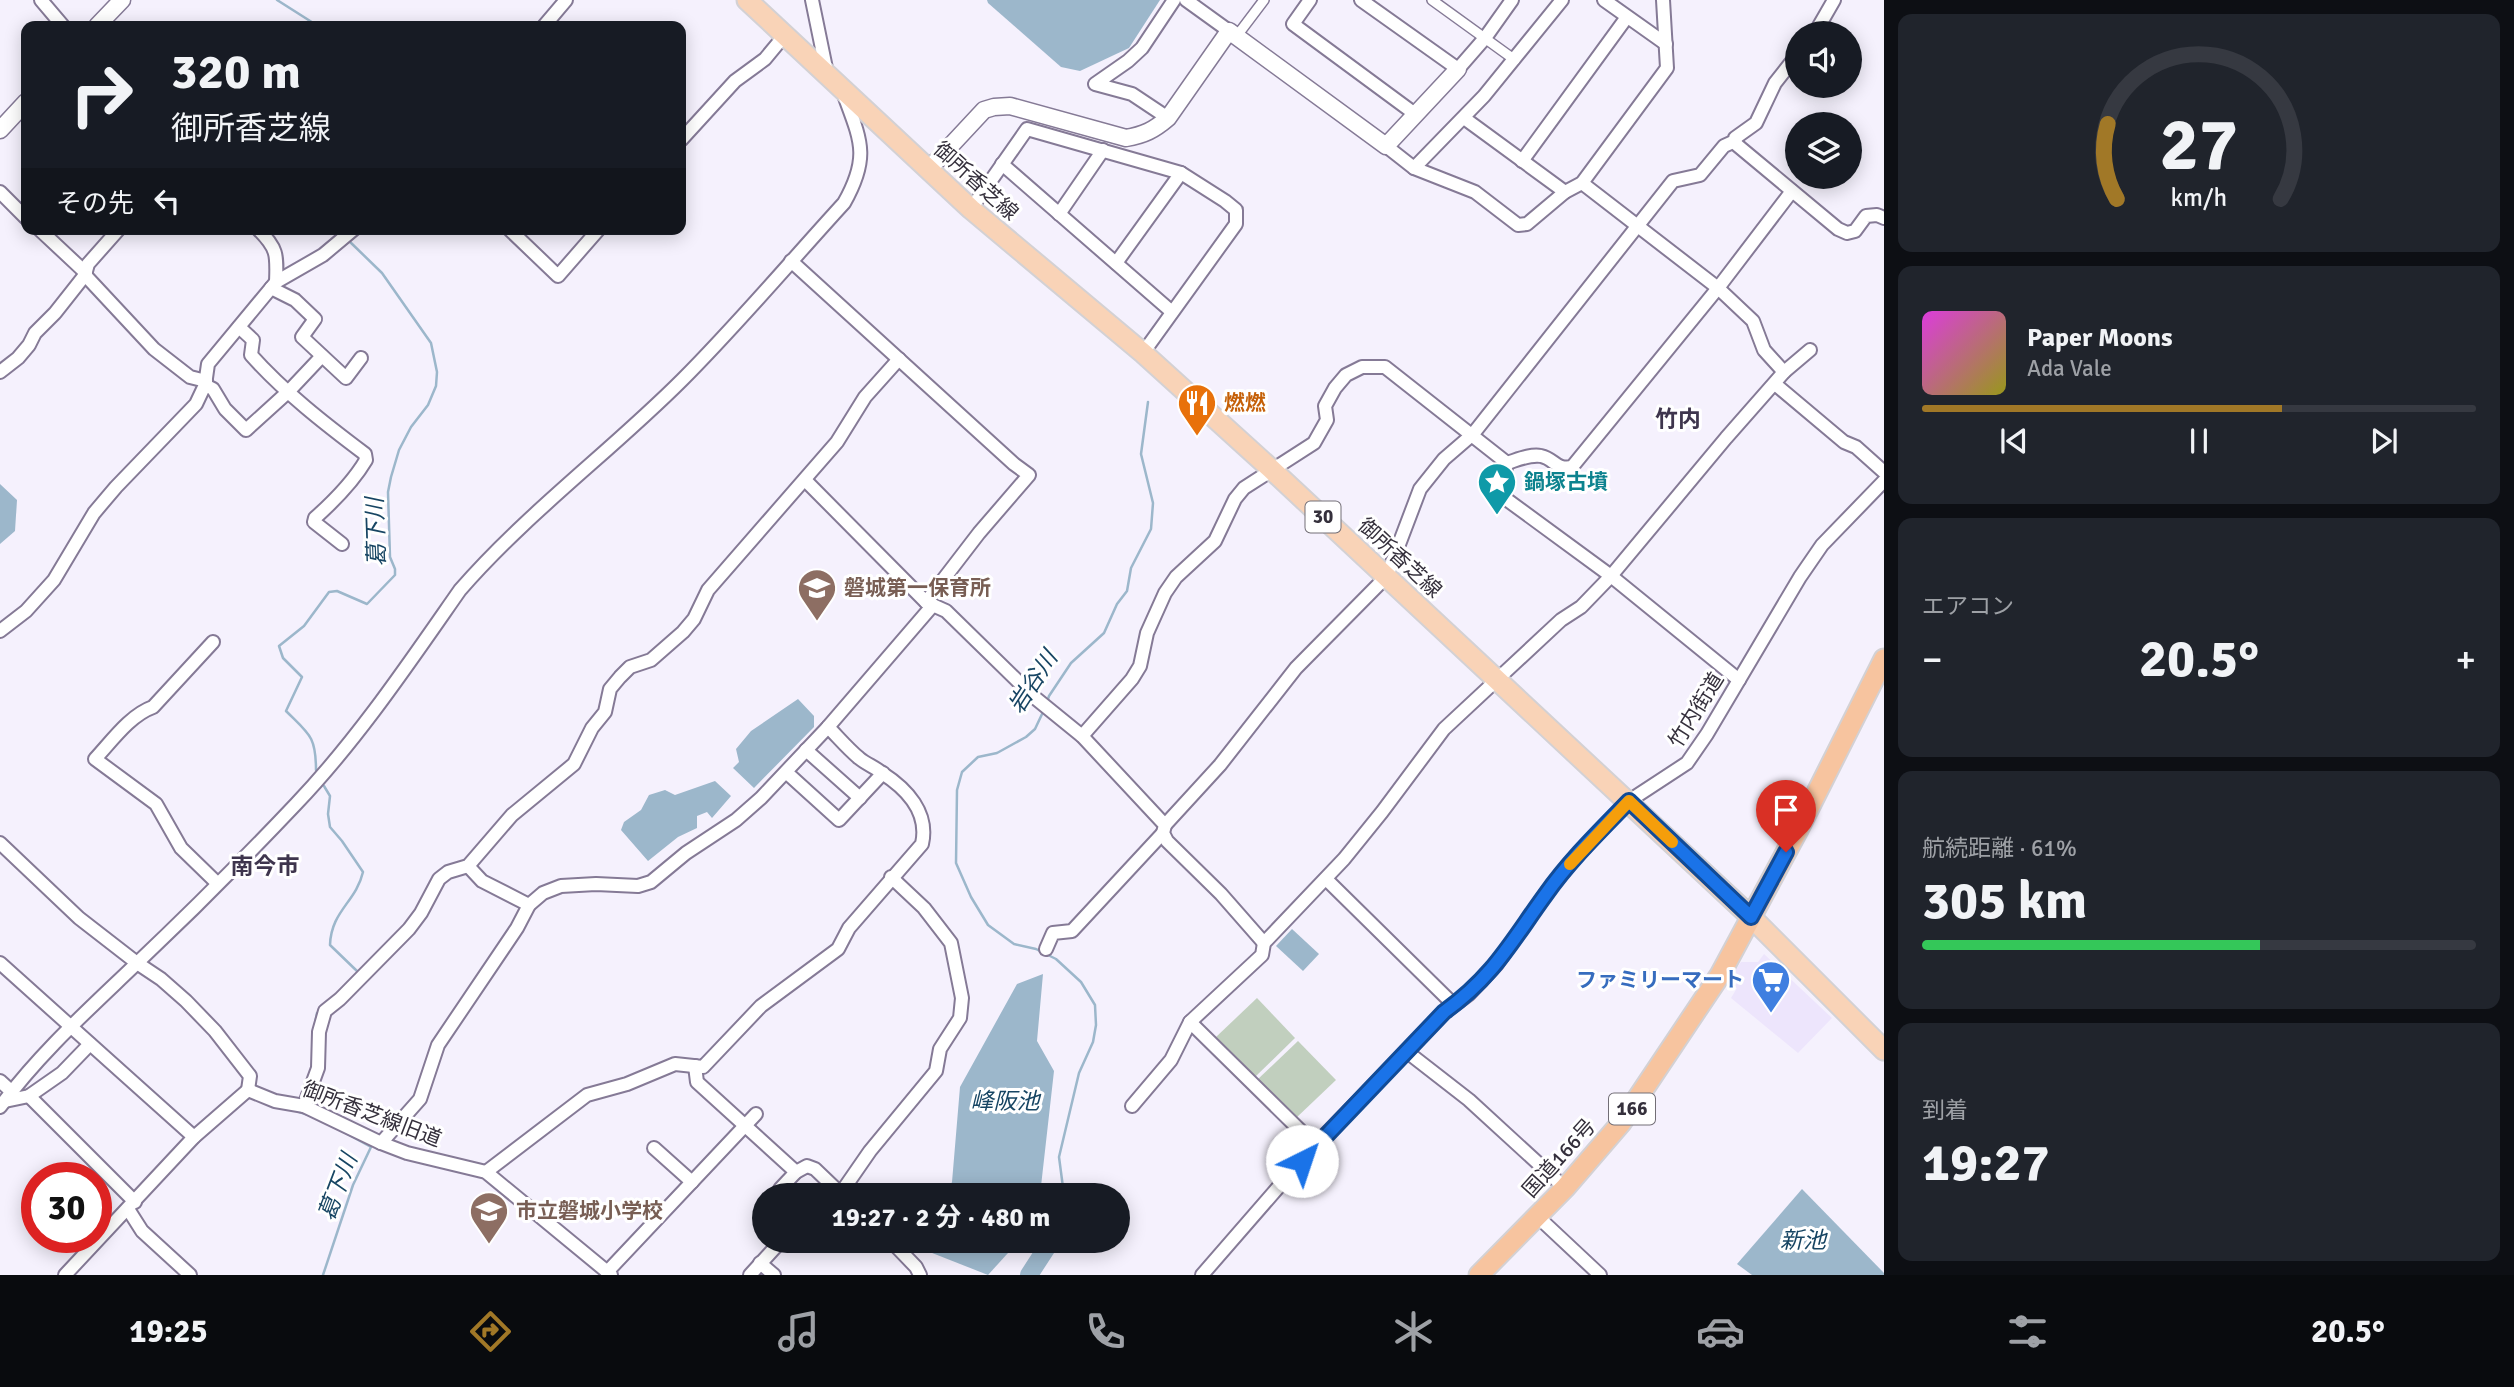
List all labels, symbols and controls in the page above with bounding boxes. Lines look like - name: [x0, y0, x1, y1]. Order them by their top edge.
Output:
- map controls: [1785, 21, 1862, 189]
- button: sound: [1785, 21, 1862, 98]
- text: 320 m: [171, 42, 301, 102]
- icon: right: [56, 49, 147, 140]
- text: 27: [2160, 101, 2238, 190]
- text: 御所香芝線: [171, 109, 331, 148]
- button: layers: [1785, 112, 1862, 189]
- street label: 御所香芝線: [928, 136, 1024, 226]
- icon: left: [148, 182, 186, 220]
- text: km/h: [2171, 182, 2227, 213]
- text: その先: [56, 188, 134, 220]
- text: Paper Moons: [2027, 322, 2173, 354]
- text: Ada Vale: [2027, 354, 2112, 383]
- restaurant icon: 燃燃: [1176, 382, 1218, 437]
- place label: 燃燃: [1224, 390, 1266, 416]
- district label: 竹内: [1655, 405, 1701, 434]
- icon: previous: [1995, 422, 2033, 460]
- icon: pause: [2180, 422, 2218, 460]
- icon: next: [2365, 422, 2403, 460]
- place icon: 鍋塚古墳: [1476, 461, 1518, 516]
- place label: 鍋塚古墳: [1524, 469, 1608, 495]
- water label: 葛下川: [360, 494, 392, 567]
- road number: 30: [1306, 502, 1340, 532]
- street label: 御所香芝線: [1353, 513, 1447, 603]
- school or university icon: 磐城第一保育所: [796, 567, 838, 622]
- place label: 磐城第一保育所: [844, 575, 991, 601]
- text: エアコン: [1922, 592, 2014, 621]
- text: 20.5°: [2139, 627, 2259, 691]
- text: −: [1922, 636, 1943, 683]
- text: +: [2455, 636, 2476, 683]
- water label: 岩谷川: [1002, 643, 1066, 719]
- street label: 竹内街道: [1663, 667, 1729, 753]
- pin: [1756, 780, 1816, 852]
- icon: arrive: [1767, 791, 1805, 829]
- text: 航続距離 · 61%: [1922, 834, 2077, 863]
- district label: 南今市: [231, 852, 300, 881]
- text: 305 km: [1922, 869, 2087, 933]
- supermarket icon: ファミリーマート: [1750, 959, 1792, 1014]
- place label: ファミリーマート: [1576, 967, 1744, 993]
- street label: 御所香芝線旧道: [299, 1076, 445, 1152]
- water label: 峰阪池: [971, 1087, 1042, 1116]
- road number: 166: [1609, 1093, 1655, 1124]
- text: 到着: [1922, 1096, 1968, 1125]
- street label: 国道166号: [1517, 1113, 1601, 1203]
- position arrow: [1265, 1124, 1339, 1198]
- text: 19:27: [1922, 1131, 2050, 1195]
- water label: 葛下川: [312, 1147, 365, 1224]
- speed limit sign: 30: [21, 1162, 112, 1253]
- school or university icon: 市立磐城小学校: [468, 1190, 510, 1245]
- place label: 市立磐城小学校: [516, 1198, 663, 1224]
- text: 19:27 · 2 分 · 480 m: [832, 1202, 1050, 1234]
- water label: 新池: [1780, 1226, 1828, 1255]
- icon: directions: [466, 1307, 515, 1356]
- icon: music: [774, 1307, 823, 1356]
- icon: phone: [1081, 1307, 1130, 1356]
- icon: climate: [1389, 1307, 1438, 1356]
- icon: car: [1696, 1307, 1745, 1356]
- icon: filters: [2003, 1307, 2052, 1356]
- text: 19:25: [129, 1312, 208, 1351]
- text: 20.5°: [2311, 1312, 2385, 1351]

